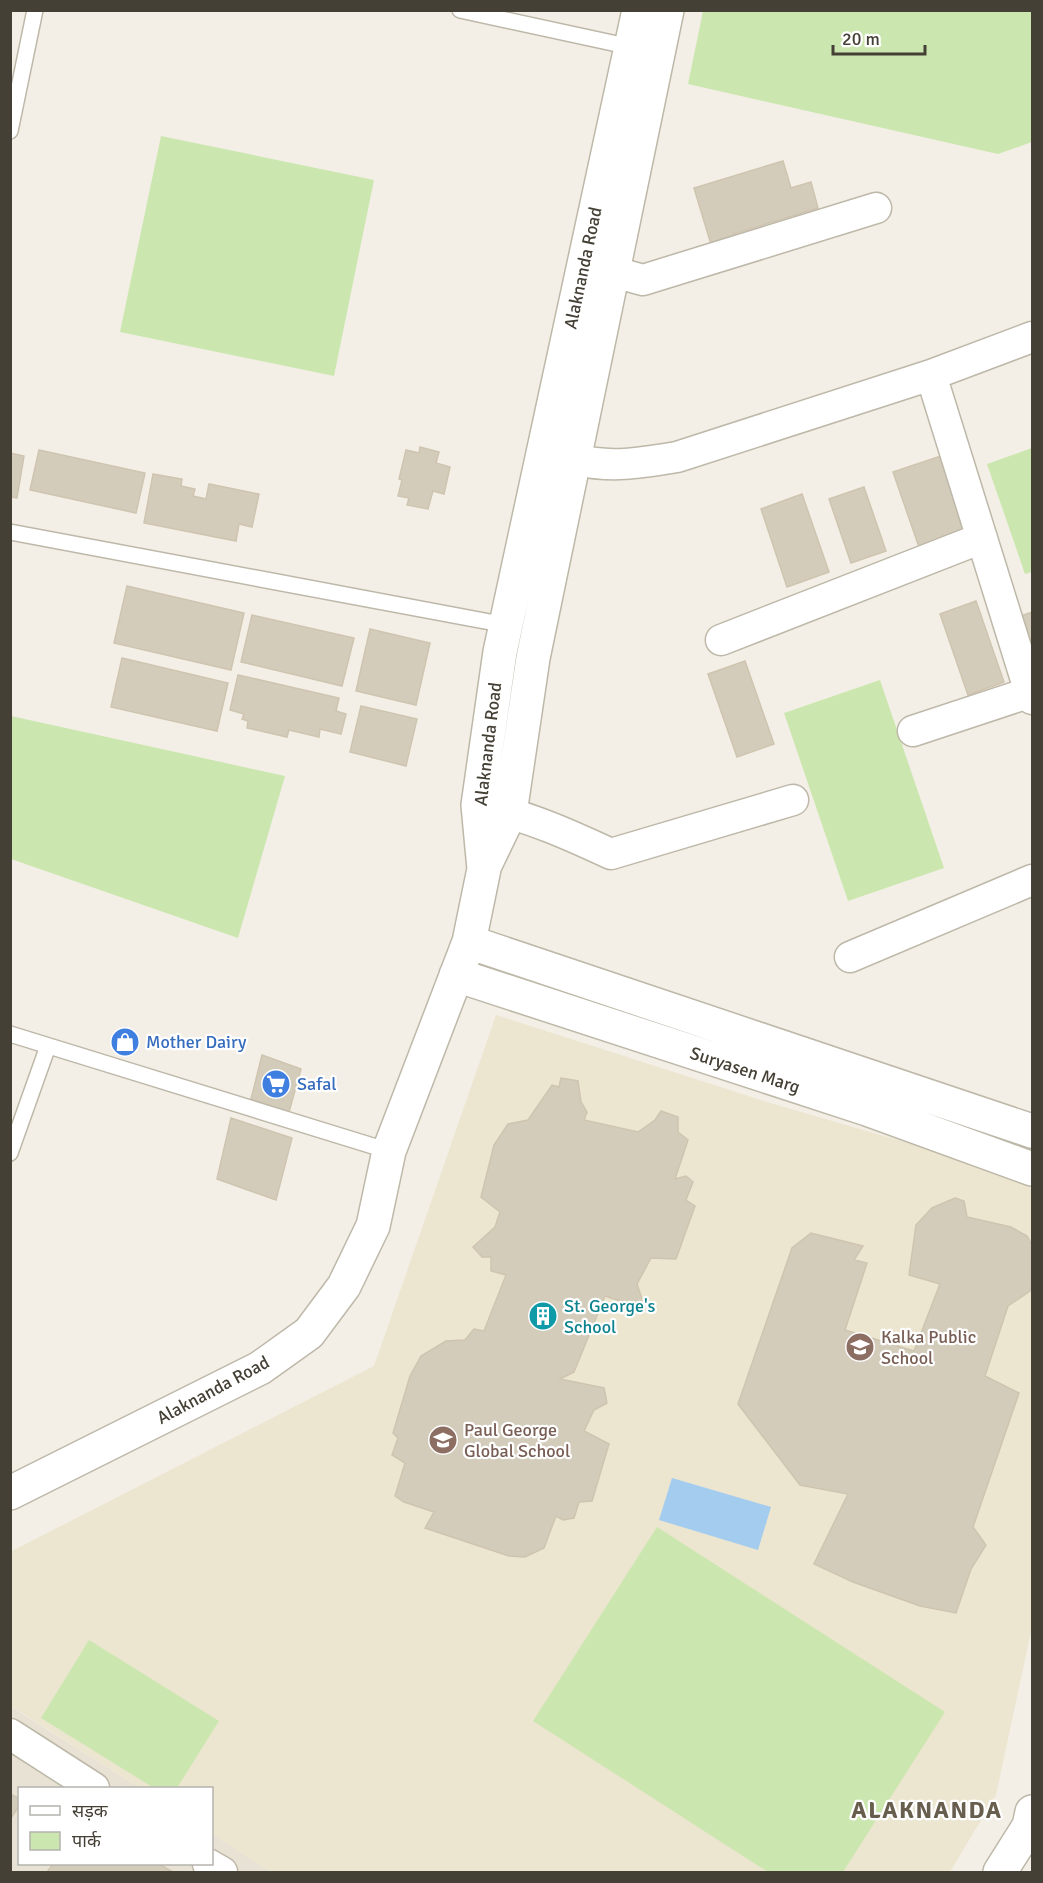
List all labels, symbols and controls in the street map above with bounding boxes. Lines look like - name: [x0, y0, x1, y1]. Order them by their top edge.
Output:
- scale bar: [833, 18, 924, 56]
- text: 20 m: [842, 28, 880, 50]
- street label: Alaknanda Road: [559, 205, 607, 331]
- street label: Alaknanda Road: [470, 681, 506, 807]
- shop icon: Mother Dairy: [109, 1026, 141, 1058]
- place label: Mother Dairy: [146, 1031, 247, 1053]
- street label: Suryasen Marg: [687, 1042, 803, 1098]
- supermarket icon: Safal: [260, 1068, 292, 1100]
- place label: Safal: [297, 1073, 337, 1095]
- place label: St. George's School: [564, 1295, 656, 1338]
- building icon: St. George's School: [527, 1300, 559, 1332]
- place label: Kalka Public School: [881, 1326, 976, 1369]
- school or university icon: Kalka Public School: [844, 1331, 876, 1363]
- street label: Alaknanda Road: [153, 1351, 273, 1429]
- place label: Paul George Global School: [464, 1419, 570, 1462]
- school or university icon: Paul George Global School: [427, 1424, 459, 1456]
- legend: [18, 1787, 213, 1865]
- district label: ALAKNANDA: [851, 1795, 1003, 1825]
- text: सड़क: [72, 1800, 109, 1822]
- text: पार्क: [72, 1830, 102, 1852]

